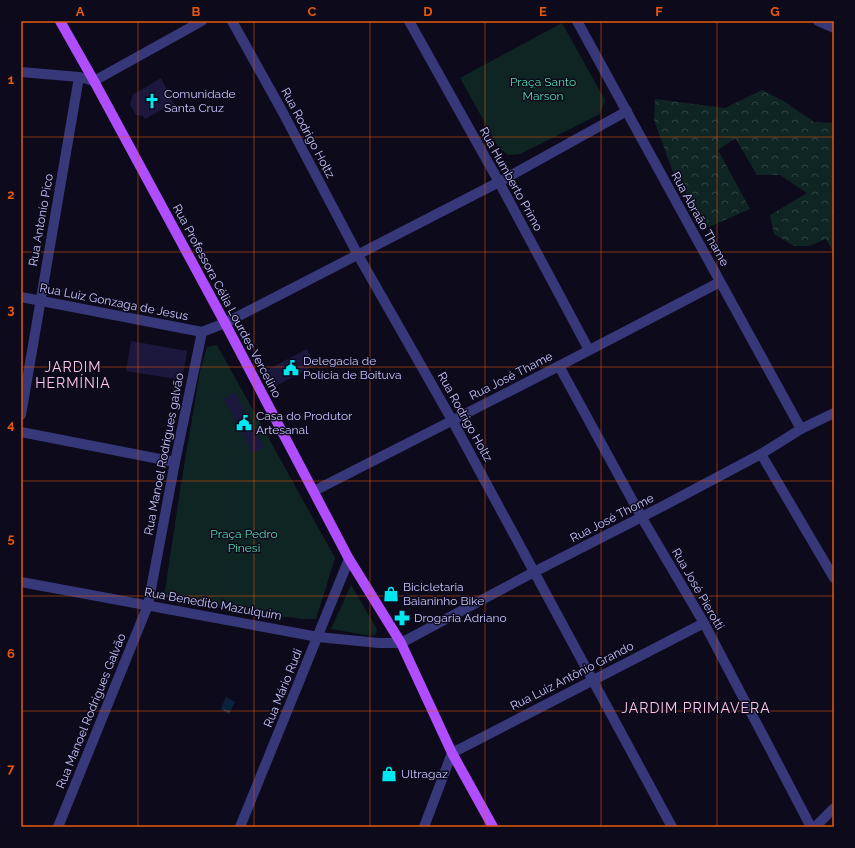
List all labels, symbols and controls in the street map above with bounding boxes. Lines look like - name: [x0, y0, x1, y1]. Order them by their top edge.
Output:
- text: A: [76, 4, 85, 19]
- text: B: [192, 4, 201, 19]
- text: C: [308, 4, 317, 19]
- text: D: [423, 4, 433, 19]
- text: E: [539, 4, 547, 19]
- text: F: [655, 4, 663, 19]
- text: G: [770, 4, 780, 19]
- text: 1: [8, 72, 15, 87]
- park label: Praça Santo Marson: [510, 75, 576, 103]
- street label: Rua Rodrigo Holtz: [278, 85, 338, 181]
- place label: Comunidade Santa Cruz: [164, 87, 236, 115]
- church icon: Comunidade Santa Cruz: [143, 92, 161, 110]
- street label: Rua Humberto Primo: [477, 125, 545, 233]
- street label: Rua Abraão Thame: [668, 169, 732, 269]
- street label: Rua Antonio Pico: [26, 173, 56, 267]
- text: 2: [7, 187, 15, 202]
- street label: Rua Professora Célia Lourdes Vercelino: [170, 202, 284, 400]
- street label: Rua Luiz Gonzaga de Jesus: [39, 281, 190, 323]
- text: 3: [7, 302, 15, 317]
- street label: Rua José Thame: [467, 349, 555, 403]
- place label: Delegacia de Polícia de Boituva: [303, 354, 401, 382]
- district label: JARDIM HERMÍNIA: [35, 359, 111, 391]
- public building icon: Delegacia de Polícia de Boituva: [282, 359, 300, 377]
- street label: Rua Rodrigo Holtz: [435, 370, 495, 464]
- street label: Rua Manoel Rodrigues galvão: [141, 372, 187, 536]
- place label: Casa do Produtor Artesanal: [256, 409, 353, 437]
- public building icon: Casa do Produtor Artesanal: [235, 414, 253, 432]
- text: 4: [7, 417, 15, 432]
- street label: Rua José Thome: [568, 491, 656, 545]
- park label: Praça Pedro Pinesi: [210, 527, 278, 555]
- text: 5: [7, 531, 15, 546]
- street label: Rua José Pierotti: [669, 546, 727, 632]
- place label: Bicicletaria Baianinho Bike: [403, 580, 484, 608]
- street label: Rua Benedito Mazulquim: [143, 585, 283, 623]
- shop icon: Bicicletaria Baianinho Bike: [382, 585, 400, 603]
- pharmacy icon: Drogaria Adriano: [393, 609, 411, 627]
- place label: Drogaria Adriano: [414, 611, 507, 625]
- street label: Rua Manoel Rodrigues Galvão: [53, 631, 129, 791]
- street label: Rua Luiz Antônio Grando: [508, 639, 636, 713]
- text: 6: [7, 646, 15, 661]
- street label: Rua Mário Rudi: [261, 647, 305, 729]
- district label: JARDIM PRIMAVERA: [621, 700, 771, 716]
- text: 7: [7, 761, 15, 776]
- shop icon: Ultragaz: [380, 765, 398, 783]
- place label: Ultragaz: [401, 767, 448, 781]

